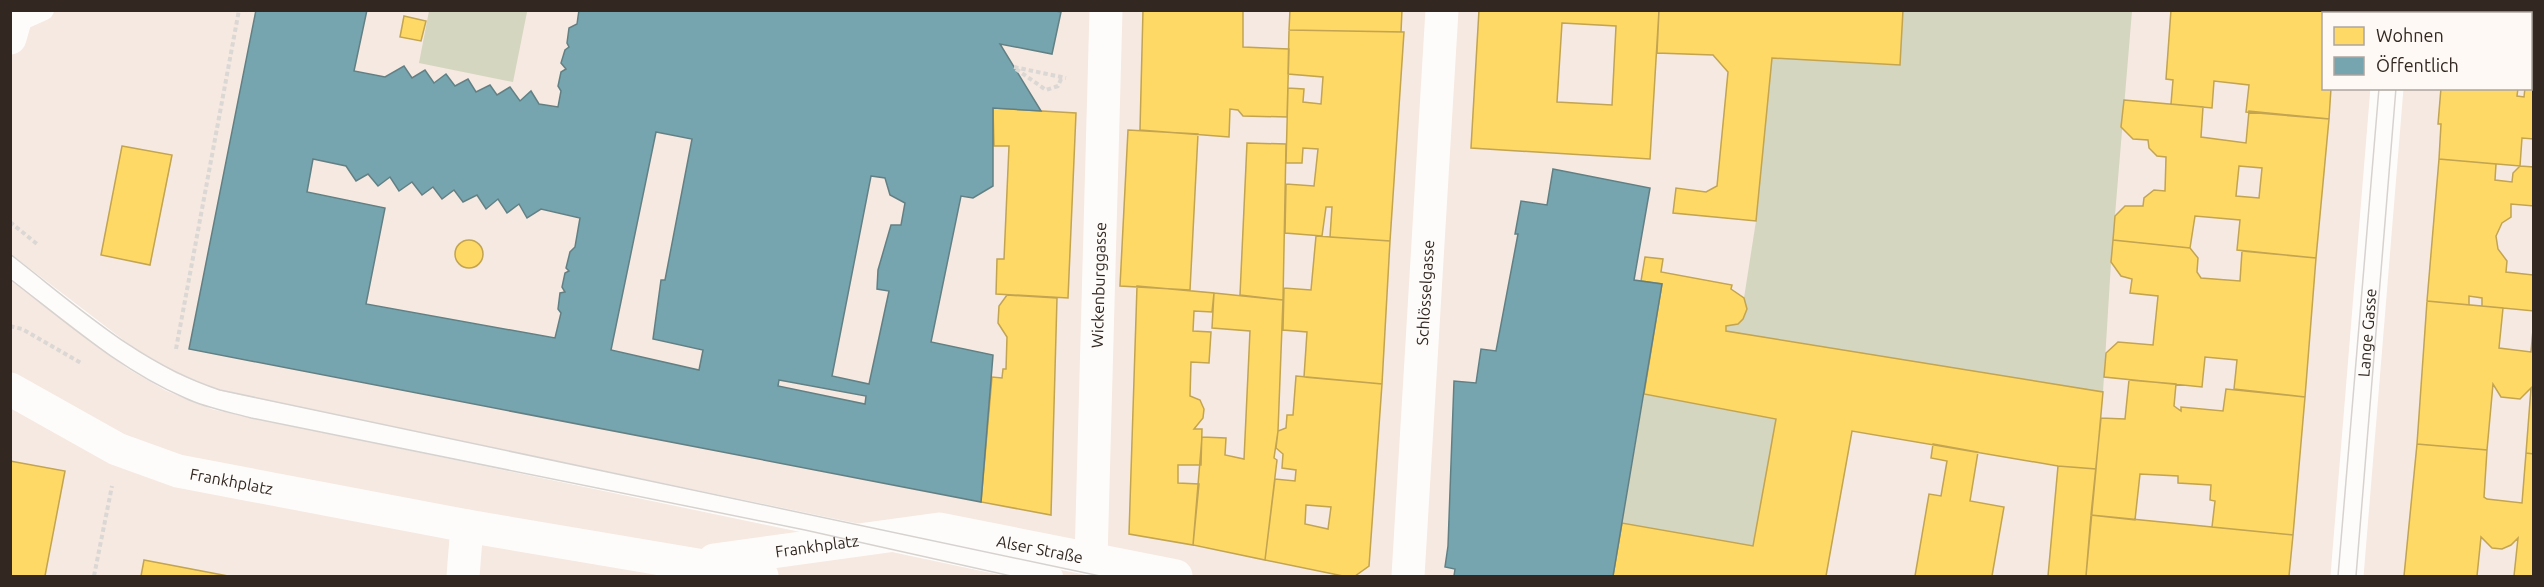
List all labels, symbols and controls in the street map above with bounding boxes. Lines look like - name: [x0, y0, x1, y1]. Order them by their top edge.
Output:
- legend: [2322, 12, 2532, 90]
- text: Wohnen: [2376, 25, 2444, 45]
- text: Öffentlich: [2376, 55, 2459, 75]
- street label: Wickenburggasse: [1088, 222, 1109, 348]
- street label: Schlösselgasse: [1413, 239, 1437, 346]
- street label: Lange Gasse: [2354, 288, 2380, 378]
- street label: Frankhplatz: [188, 464, 275, 498]
- street label: Frankhplatz: [774, 531, 860, 560]
- street label: Alser Straße: [995, 532, 1085, 566]

